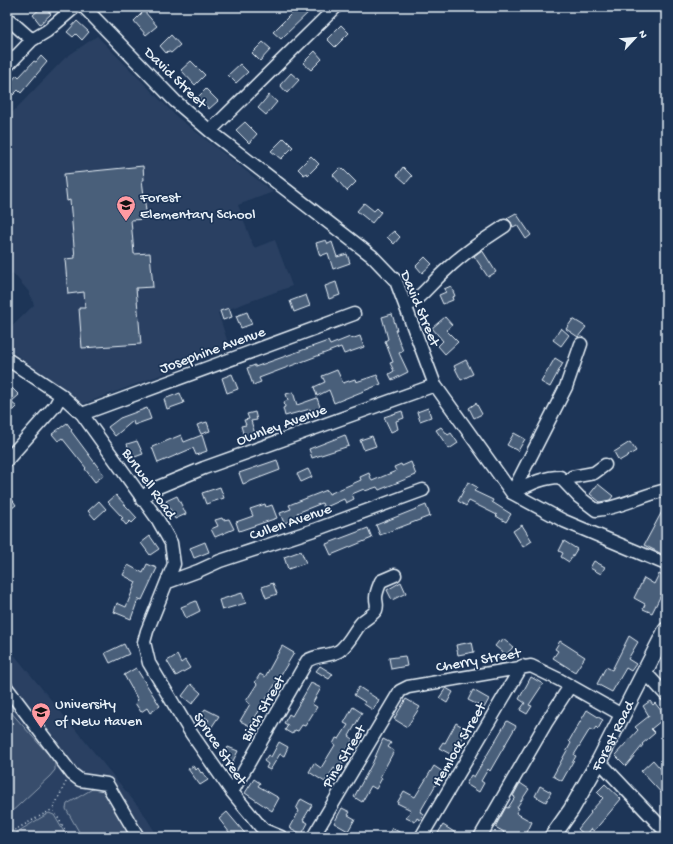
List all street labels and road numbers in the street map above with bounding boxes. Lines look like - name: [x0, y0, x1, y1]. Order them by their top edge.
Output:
- street label: David Street: [139, 43, 211, 114]
- street label: David Street: [395, 267, 444, 351]
- street label: Josephine Avenue: [157, 323, 268, 378]
- street label: Ownley Avenue: [234, 401, 330, 451]
- street label: Burwell Road: [117, 444, 180, 524]
- street label: Cullen Avenue: [247, 500, 334, 545]
- street label: Cherry Street: [435, 644, 524, 677]
- street label: Birch Street: [237, 671, 291, 746]
- street label: Forest Road: [588, 697, 640, 776]
- street label: Hemlock Street: [429, 698, 492, 790]
- street label: Spruce Street: [189, 710, 251, 790]
- street label: Pine Street: [318, 721, 371, 793]

